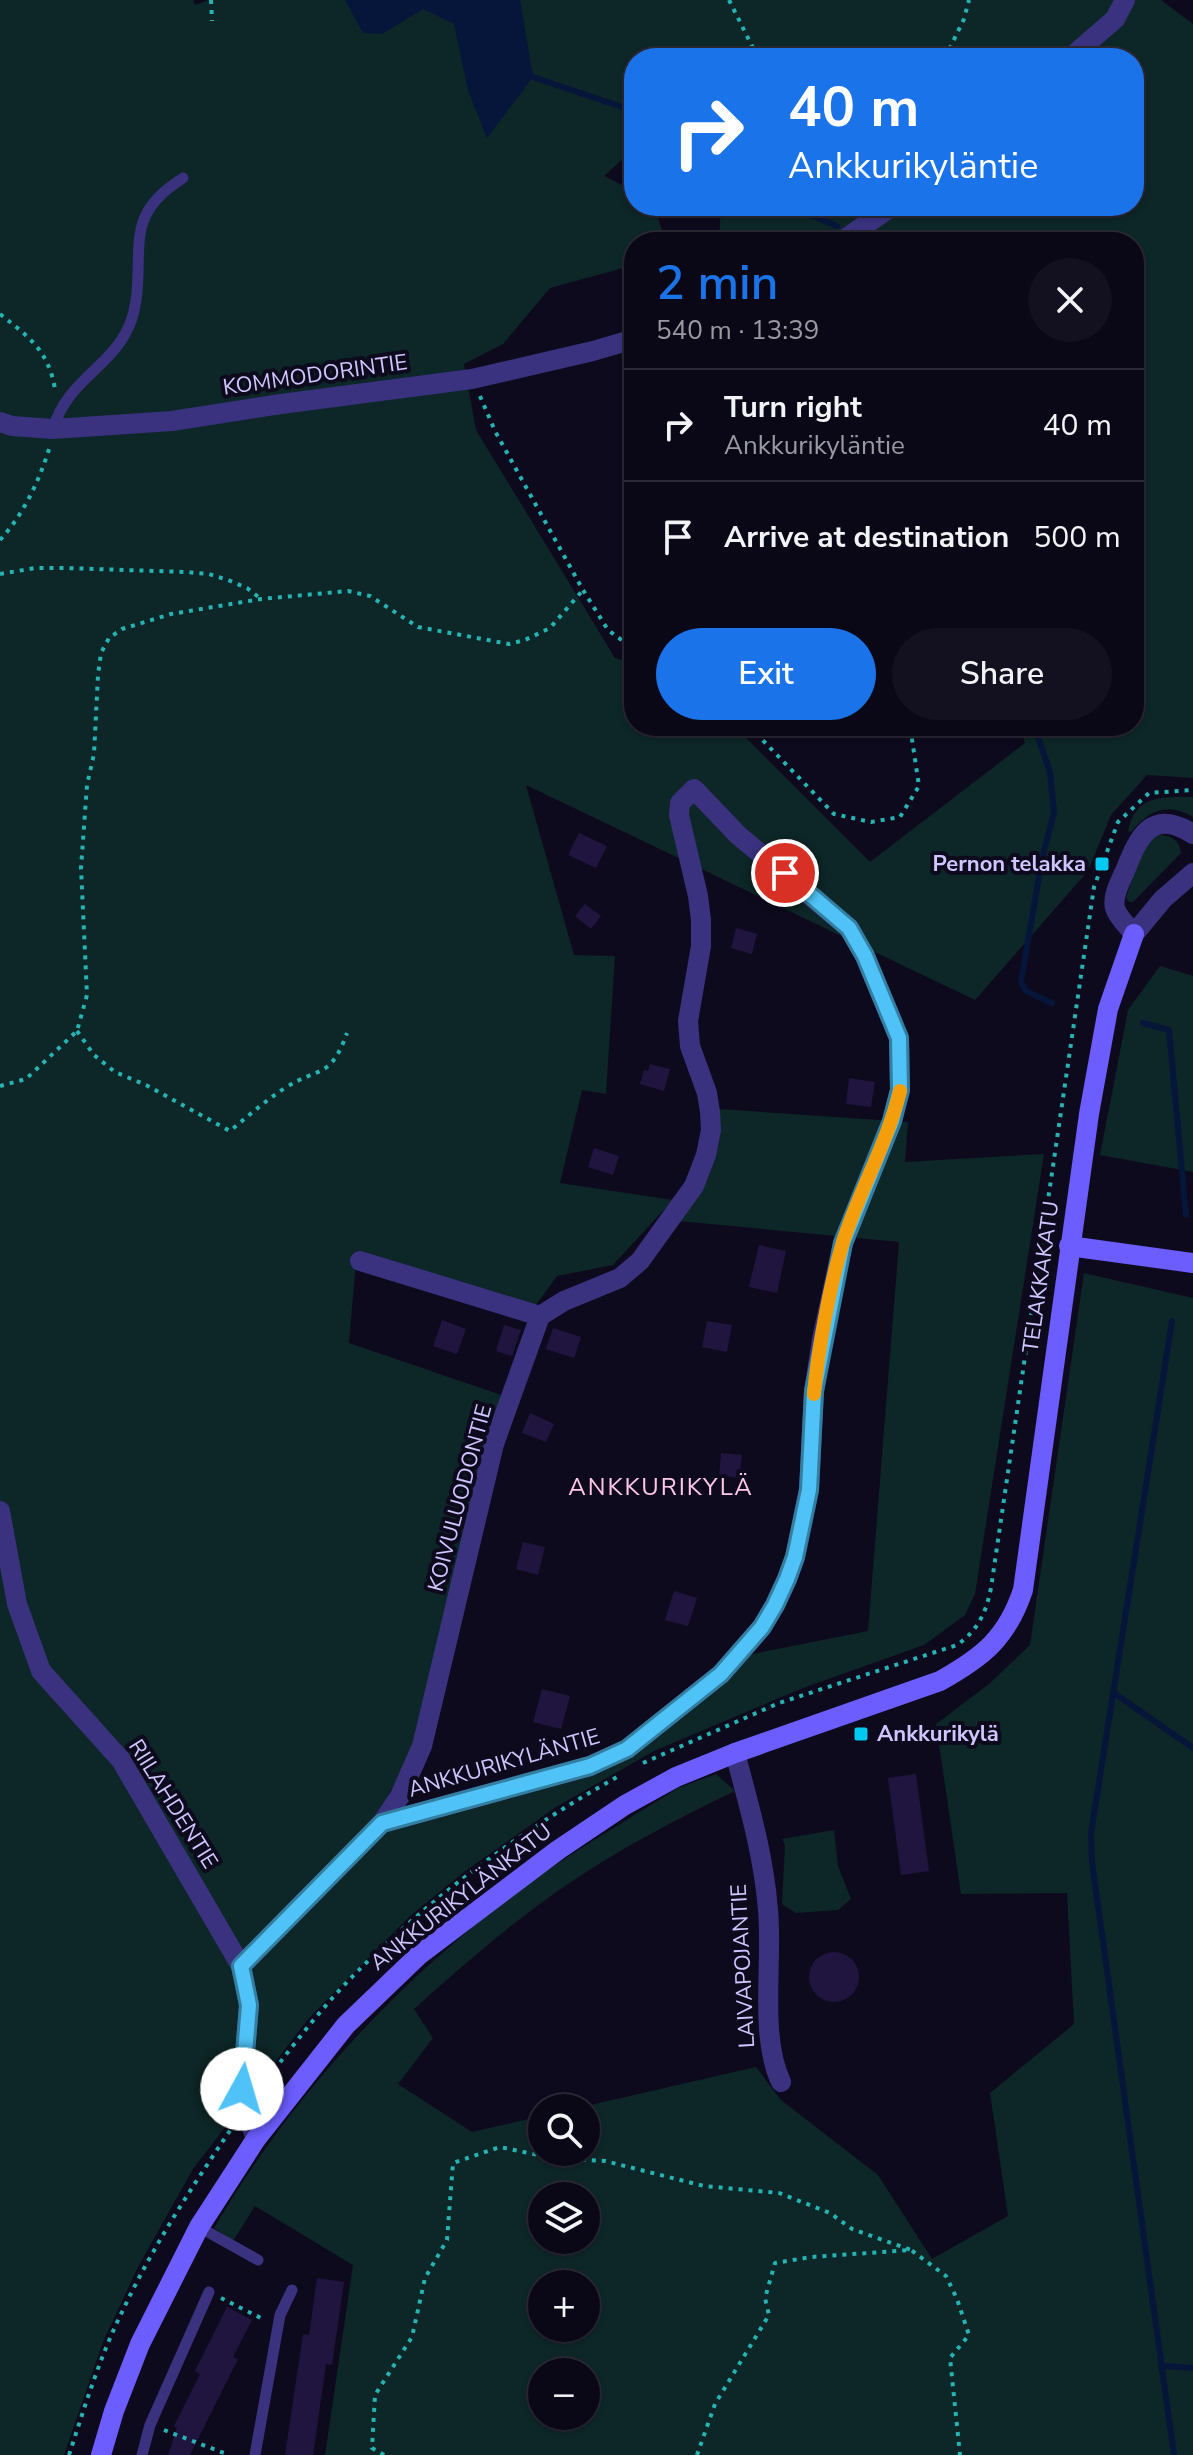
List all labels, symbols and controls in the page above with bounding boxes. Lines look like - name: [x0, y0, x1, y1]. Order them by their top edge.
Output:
- text: 40 m: [788, 69, 919, 146]
- icon: right: [656, 80, 760, 184]
- text: Ankkurikyläntie: [788, 142, 1038, 191]
- text: 2 min: [656, 250, 778, 316]
- button: close: [1028, 258, 1112, 342]
- text: 540 m · 13:39: [656, 313, 819, 348]
- street label: KOMMODORINTIE: [221, 347, 409, 403]
- text: Turn right: [724, 387, 862, 428]
- icon: right: [656, 403, 700, 447]
- text: 40 m: [1043, 405, 1112, 446]
- text: Ankkurikyläntie: [724, 428, 905, 463]
- icon: arrive: [656, 515, 700, 559]
- text: Arrive at destination: [724, 517, 1009, 558]
- text: 500 m: [1033, 517, 1121, 558]
- button: Exit: [656, 628, 876, 720]
- button: Share: [892, 628, 1112, 720]
- pin: [751, 839, 819, 907]
- place label: Pernon telakka: [932, 849, 1086, 879]
- icon: arrive: [763, 851, 807, 895]
- marker: Pernon telakka: [1093, 855, 1111, 873]
- street label: TELAKKAKATU: [1015, 1199, 1067, 1355]
- street label: KOIVULUODONTIE: [421, 1401, 499, 1595]
- district label: ANKKURIKYLÄ: [568, 1471, 754, 1503]
- place label: Ankkurikylä: [877, 1719, 999, 1749]
- street label: ANKKURIKYLÄNTIE: [405, 1721, 603, 1805]
- marker: Ankkurikylä: [852, 1725, 870, 1743]
- street label: RIILAHDENTIE: [121, 1734, 225, 1874]
- street label: ANKKURIKYLÄNKATU: [364, 1817, 558, 1977]
- street label: LAIVAPOJANTIE: [724, 1883, 762, 2049]
- position arrow: [200, 2047, 284, 2131]
- map controls: [528, 2094, 600, 2430]
- button: search: [528, 2094, 600, 2166]
- button: layers: [528, 2182, 600, 2254]
- button: +: [528, 2270, 600, 2342]
- button: −: [528, 2358, 600, 2430]

